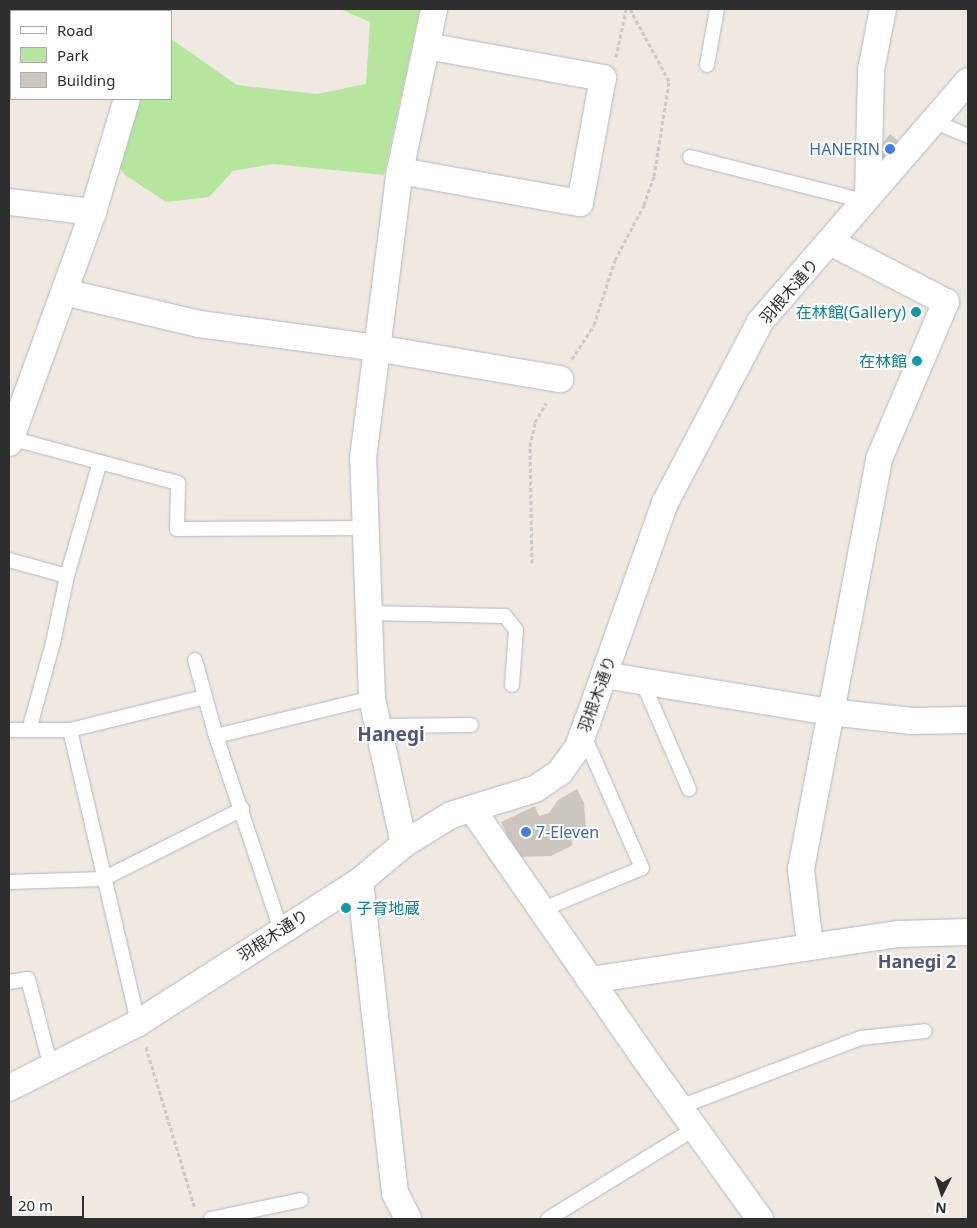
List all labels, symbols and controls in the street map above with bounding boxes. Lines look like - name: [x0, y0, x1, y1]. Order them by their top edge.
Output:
- legend: [10, 10, 172, 100]
- text: Road: [57, 20, 93, 40]
- text: Park: [57, 45, 89, 65]
- text: Building: [57, 70, 115, 90]
- place label: HANERIN: [809, 139, 880, 159]
- marker: HANERIN: [884, 143, 896, 155]
- street label: 羽根木通り: [756, 255, 822, 327]
- place label: 在林館(Gallery): [796, 302, 906, 322]
- marker: 在林館(Gallery): [910, 306, 922, 318]
- place label: 在林館: [859, 351, 907, 371]
- marker: 在林館: [911, 355, 923, 367]
- street label: 羽根木通り: [574, 653, 620, 735]
- district label: Hanegi: [357, 724, 425, 746]
- place label: 7-Eleven: [536, 822, 599, 842]
- marker: 7-Eleven: [520, 826, 532, 838]
- place label: 子育地蔵: [356, 898, 420, 918]
- marker: 子育地蔵: [340, 902, 352, 914]
- street label: 羽根木通り: [234, 905, 312, 965]
- district label: Hanegi 2: [878, 950, 956, 972]
- north arrow: [917, 1168, 967, 1218]
- scale bar: [12, 1186, 86, 1218]
- text: 20 m: [18, 1195, 53, 1215]
- text: N: [935, 1199, 947, 1218]

